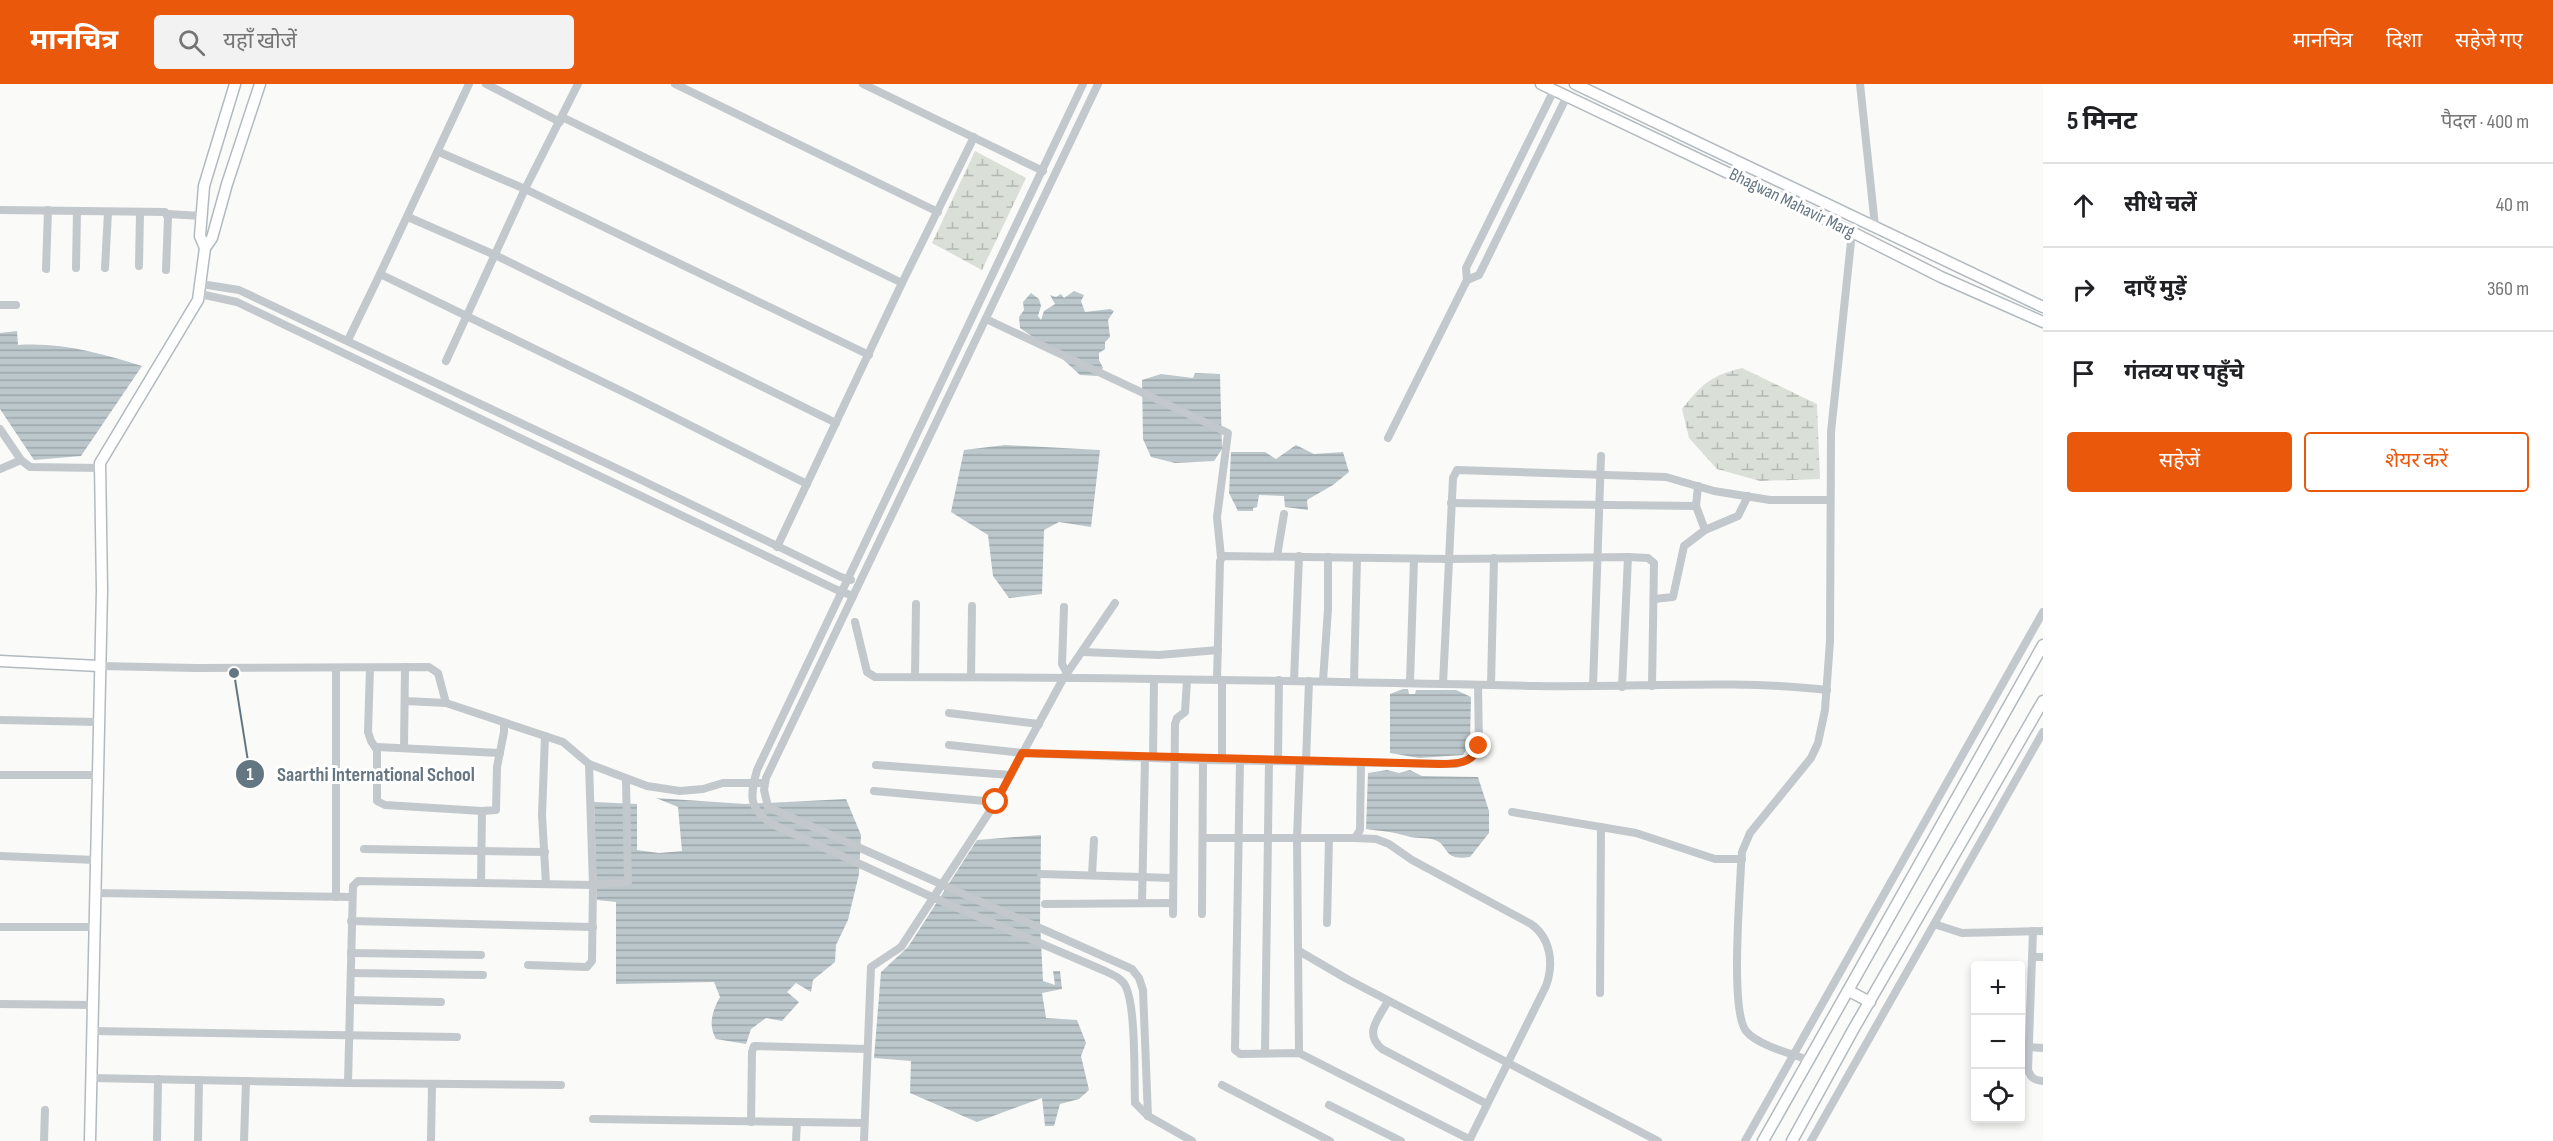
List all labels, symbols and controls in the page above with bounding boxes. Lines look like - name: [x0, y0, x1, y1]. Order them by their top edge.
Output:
- search box: [154, 15, 574, 69]
- text: मानचित्र: [30, 24, 118, 57]
- icon: search: [175, 26, 208, 59]
- text: यहाँ खोजें: [223, 28, 297, 55]
- text: मानचित्र: [2293, 28, 2353, 53]
- text: दिशा: [2386, 28, 2422, 53]
- text: सहेजे गए: [2455, 28, 2523, 53]
- text: 5 मिनट: [2067, 106, 2137, 137]
- text: पैदल · 400 m: [2441, 110, 2529, 134]
- street label: Bhagwan Mahavir Marg: [1726, 164, 1858, 242]
- icon: ahead: [2067, 189, 2100, 222]
- text: सीधे चलें: [2124, 191, 2197, 218]
- text: 40 m: [2496, 193, 2529, 217]
- icon: right: [2067, 273, 2100, 306]
- text: दाएँ मुड़ें: [2124, 275, 2187, 302]
- text: 360 m: [2487, 277, 2529, 301]
- icon: arrive: [2067, 357, 2100, 390]
- text: गंतव्य पर पहुँचे: [2124, 359, 2244, 386]
- button: सहेजें: [2067, 432, 2292, 492]
- button: शेयर करें: [2304, 432, 2529, 492]
- route end: [1465, 732, 1491, 758]
- callout: Saarthi International School: [235, 755, 487, 793]
- text: Saarthi International School: [277, 763, 475, 787]
- text: 1: [246, 764, 254, 785]
- route start: [982, 788, 1008, 814]
- map controls: [1971, 961, 2025, 1123]
- button: +: [1971, 961, 2025, 1015]
- button: −: [1971, 1015, 2025, 1069]
- button: locate: [1971, 1069, 2025, 1123]

